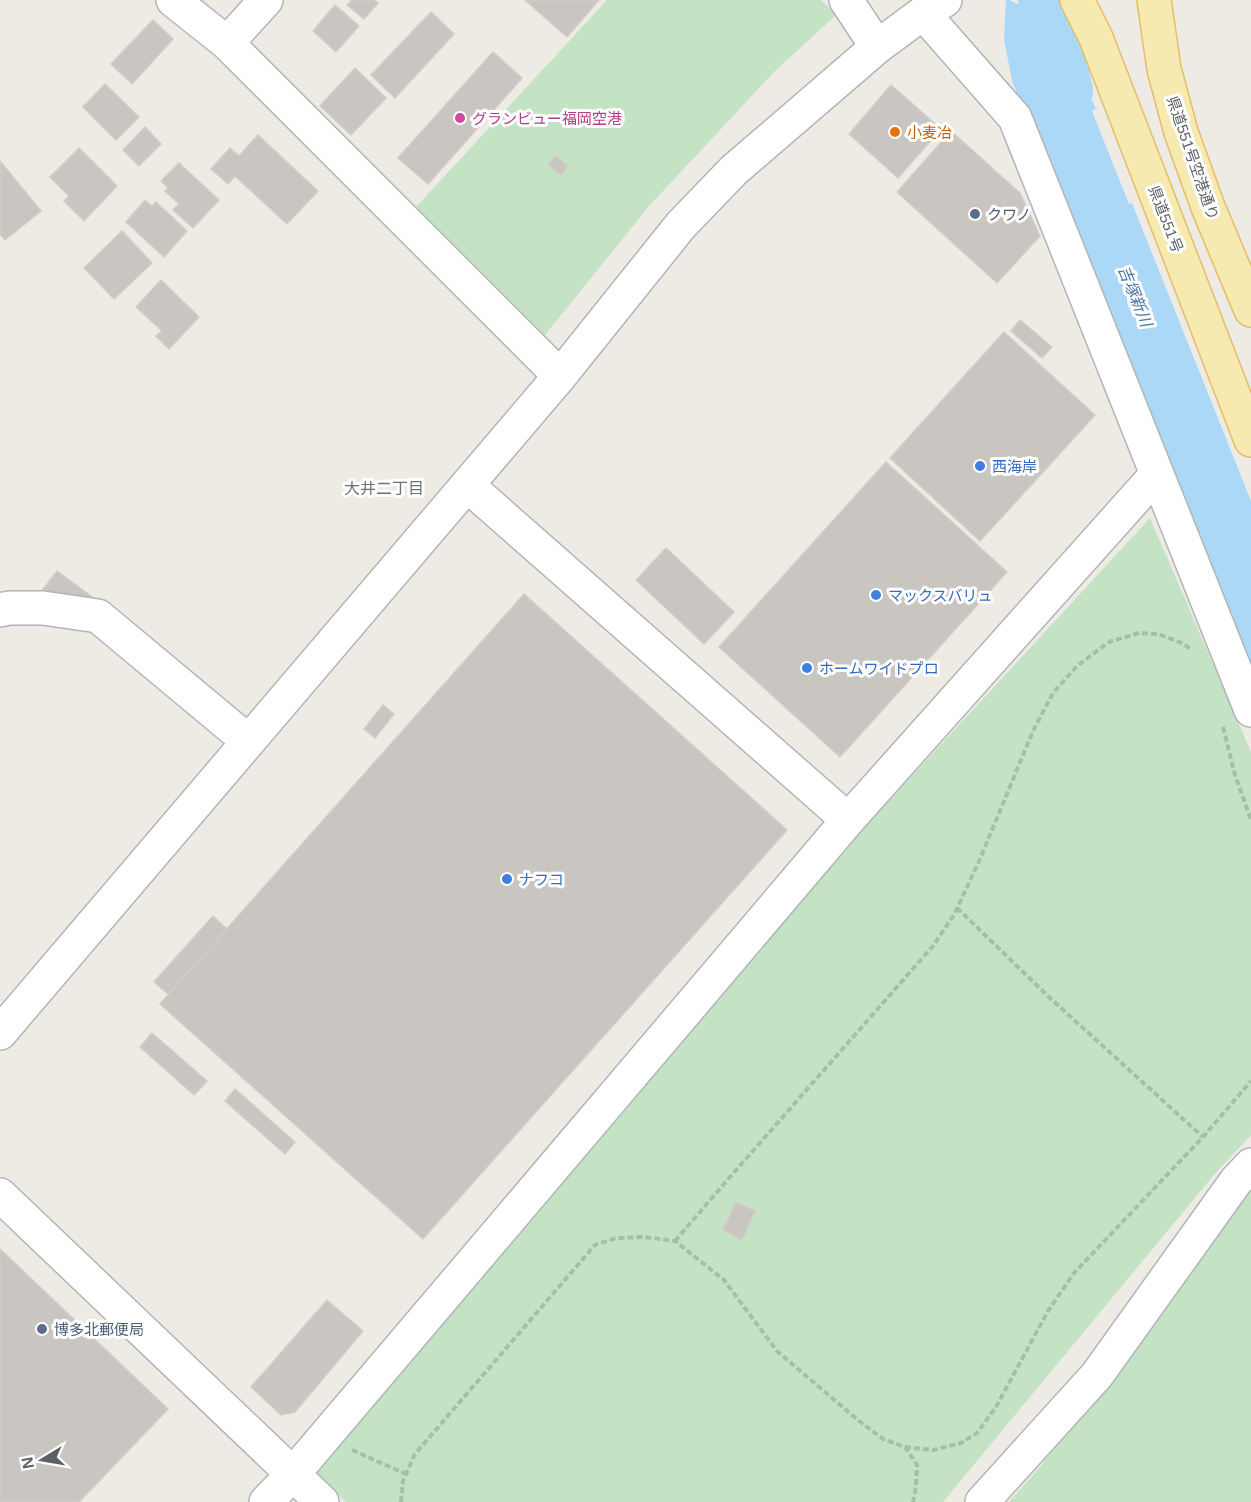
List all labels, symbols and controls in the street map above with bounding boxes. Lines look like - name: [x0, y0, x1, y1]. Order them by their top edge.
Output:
- street label: 県道551号空港通り: [1163, 94, 1223, 222]
- place label: グランビュー福岡空港: [472, 110, 622, 127]
- marker: グランビュー福岡空港: [453, 111, 467, 125]
- place label: 小麦冶: [907, 124, 952, 141]
- marker: 小麦冶: [888, 125, 902, 139]
- street label: 県道551号: [1145, 183, 1187, 255]
- place label: クワノ: [987, 206, 1031, 223]
- marker: クワノ: [968, 207, 982, 221]
- water label: 吉塚新川: [1115, 263, 1156, 331]
- place label: 西海岸: [992, 458, 1037, 475]
- marker: 西海岸: [973, 459, 987, 473]
- district label: 大井二丁目: [344, 480, 424, 497]
- place label: マックスバリュ: [888, 587, 993, 604]
- marker: マックスバリュ: [869, 588, 883, 602]
- place label: ホームワイドプロ: [819, 660, 939, 677]
- marker: ホームワイドプロ: [800, 661, 814, 675]
- place label: ナフコ: [519, 871, 564, 888]
- marker: ナフコ: [500, 872, 514, 886]
- place label: 博多北郵便局: [54, 1321, 144, 1338]
- marker: 博多北郵便局: [35, 1322, 49, 1336]
- north arrow: [12, 1430, 72, 1490]
- text: N: [18, 1455, 37, 1470]

